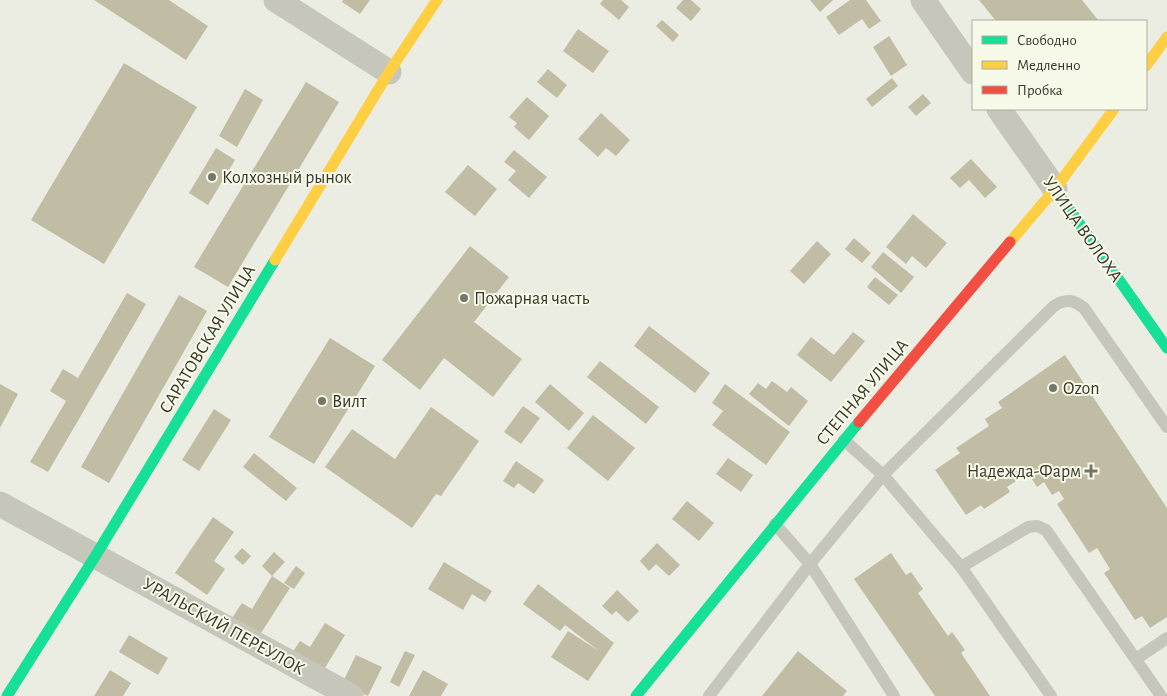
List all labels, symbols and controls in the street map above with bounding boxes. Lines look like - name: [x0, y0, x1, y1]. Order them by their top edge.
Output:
- legend: [972, 20, 1147, 110]
- text: Свободно: [1017, 33, 1077, 48]
- text: Медленно: [1017, 58, 1081, 73]
- text: Пробка: [1017, 83, 1063, 98]
- place label: Колхозный рынок: [222, 169, 352, 187]
- marker: Колхозный рынок: [206, 171, 218, 183]
- street label: УЛИЦА ВОЛОХА: [1039, 173, 1125, 286]
- street label: САРАТОВСКАЯ УЛИЦА: [157, 262, 259, 417]
- place label: Пожарная часть: [474, 290, 590, 308]
- marker: Пожарная часть: [458, 292, 470, 304]
- street label: СТЕПНАЯ УЛИЦА: [813, 336, 912, 449]
- place label: Ozon: [1063, 380, 1100, 398]
- marker: Ozon: [1047, 382, 1059, 394]
- place label: Вилт: [332, 393, 367, 411]
- marker: Вилт: [316, 395, 328, 407]
- place label: Надежда-Фарм: [967, 463, 1081, 481]
- marker: Надежда-Фарм: [1085, 465, 1097, 477]
- street label: УРАЛЬСКИЙ ПЕРЕУЛОК: [140, 573, 309, 679]

